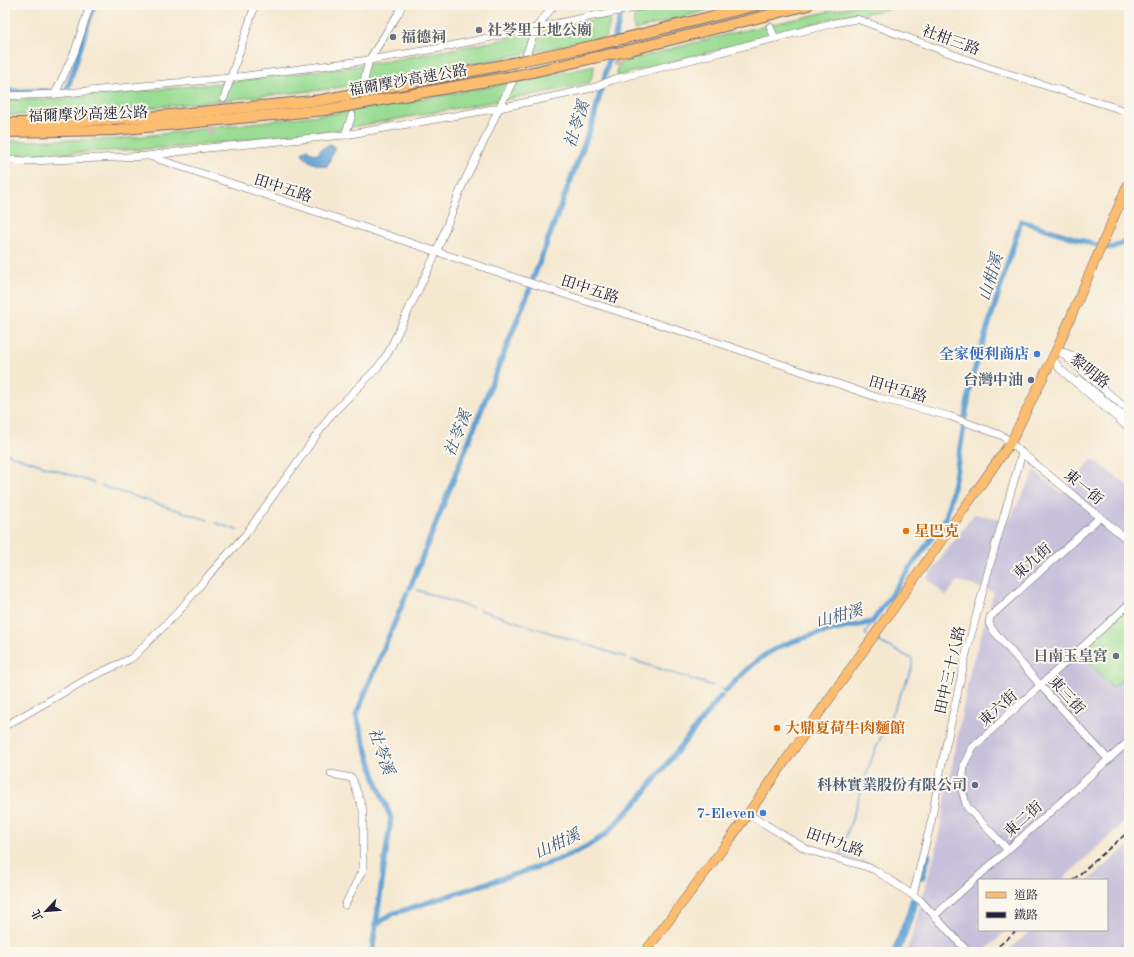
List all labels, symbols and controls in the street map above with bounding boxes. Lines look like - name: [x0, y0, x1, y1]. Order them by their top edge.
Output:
- place label: 社苓里土地公廟: [487, 21, 592, 39]
- street label: 社柑三路: [920, 22, 982, 59]
- marker: 社苓里土地公廟: [474, 25, 484, 35]
- place label: 福德祠: [401, 29, 446, 46]
- marker: 福德祠: [388, 32, 398, 42]
- street label: 福爾摩沙高速公路: [348, 62, 469, 99]
- water label: 社苓溪: [561, 97, 594, 150]
- street label: 福爾摩沙高速公路: [28, 104, 148, 125]
- street label: 田中五路: [252, 171, 314, 206]
- water label: 山柑溪: [975, 250, 1007, 303]
- street label: 田中五路: [559, 272, 621, 307]
- place label: 全家便利商店: [939, 345, 1029, 363]
- marker: 全家便利商店: [1032, 349, 1042, 359]
- street label: 黎明路: [1067, 351, 1113, 392]
- place label: 台灣中油: [963, 371, 1023, 389]
- street label: 田中五路: [867, 373, 929, 406]
- marker: 台灣中油: [1026, 375, 1036, 385]
- water label: 社苓溪: [441, 406, 476, 459]
- street label: 東一街: [1061, 466, 1106, 508]
- place label: 星巴克: [914, 523, 959, 540]
- marker: 星巴克: [901, 526, 911, 536]
- street label: 東九街: [1010, 540, 1055, 583]
- water label: 山柑溪: [814, 601, 867, 631]
- street label: 田中三十八路: [932, 624, 969, 716]
- place label: 日南玉皇宮: [1033, 647, 1108, 665]
- marker: 日南玉皇宮: [1111, 651, 1121, 661]
- street label: 東三街: [1045, 673, 1088, 718]
- street label: 東六街: [976, 687, 1021, 730]
- place label: 大鼎夏荷牛肉麵館: [785, 720, 905, 737]
- marker: 大鼎夏荷牛肉麵館: [772, 723, 782, 733]
- water label: 社苓溪: [365, 726, 398, 779]
- place label: 科林實業股份有限公司: [817, 776, 967, 794]
- marker: 科林實業股份有限公司: [970, 780, 980, 790]
- street label: 東二街: [1001, 798, 1046, 841]
- place label: 7-Eleven: [696, 807, 755, 822]
- marker: 7-Eleven: [758, 808, 768, 818]
- water label: 山柑溪: [532, 825, 585, 862]
- street label: 田中九路: [804, 825, 866, 860]
- legend: [978, 879, 1108, 931]
- text: 道路: [1014, 888, 1038, 902]
- north arrow: [26, 891, 66, 931]
- text: 北: [29, 907, 46, 923]
- text: 鐵路: [1014, 908, 1038, 922]

